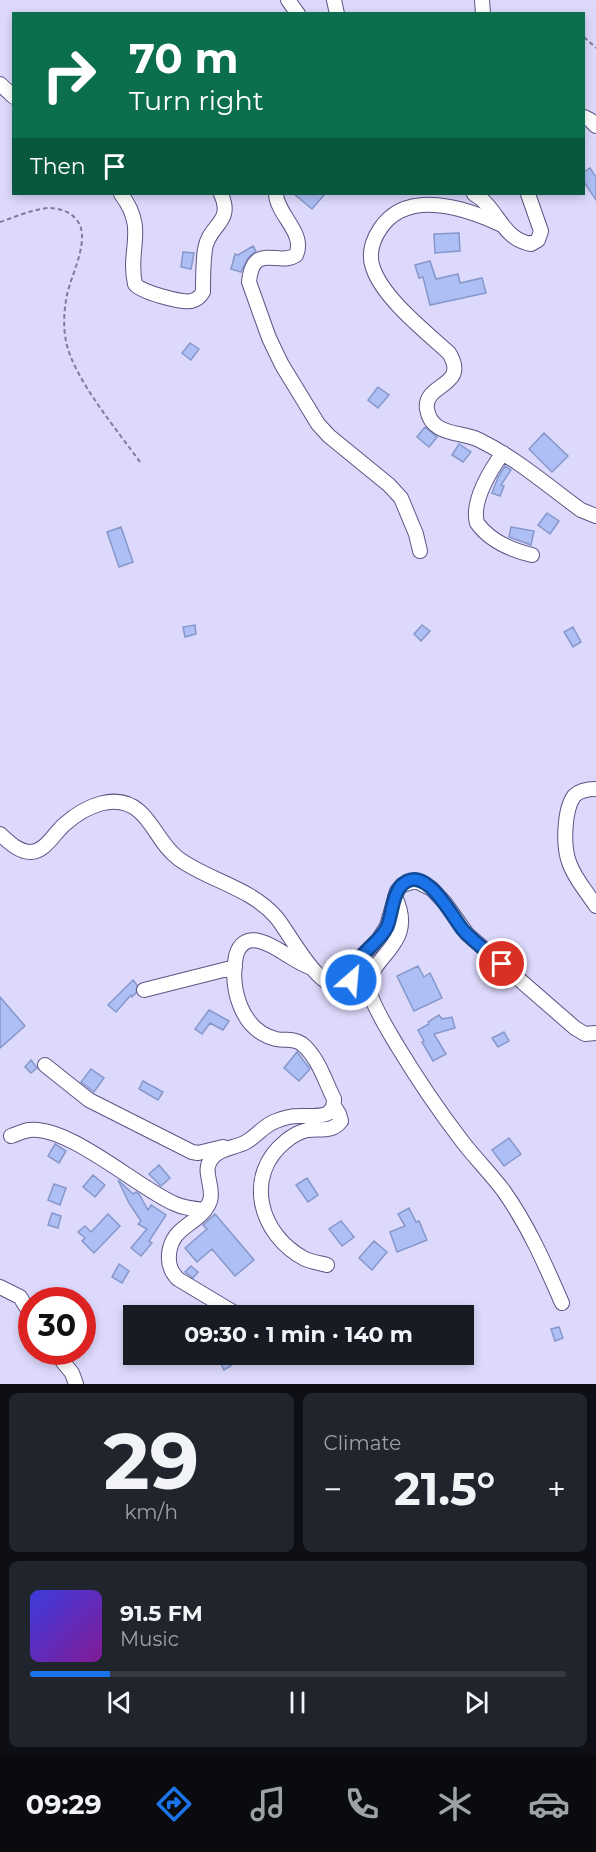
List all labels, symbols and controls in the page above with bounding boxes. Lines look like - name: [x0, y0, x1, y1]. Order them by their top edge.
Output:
- text: 70 m: [129, 32, 239, 84]
- icon: right: [30, 36, 108, 114]
- text: Turn right: [129, 84, 264, 117]
- icon: arrive: [98, 150, 131, 183]
- text: Then: [30, 153, 86, 180]
- pin: [476, 938, 527, 989]
- icon: arrive: [485, 947, 518, 980]
- position arrow: [319, 948, 383, 1012]
- speed limit sign: 30: [18, 1287, 96, 1365]
- text: 09:30 · 1 min · 140 m: [184, 1321, 413, 1348]
- text: 29: [103, 1413, 199, 1509]
- text: Climate: [324, 1431, 401, 1455]
- text: 21.5°: [394, 1461, 495, 1516]
- text: −: [324, 1469, 342, 1509]
- text: +: [547, 1469, 566, 1509]
- text: km/h: [125, 1500, 178, 1524]
- text: 91.5 FM: [120, 1600, 203, 1627]
- text: Music: [120, 1627, 179, 1651]
- icon: previous: [103, 1686, 136, 1719]
- icon: pause: [281, 1686, 314, 1719]
- icon: next: [460, 1686, 493, 1719]
- icon: directions: [153, 1783, 195, 1825]
- icon: music: [247, 1783, 289, 1825]
- icon: phone: [341, 1783, 383, 1825]
- icon: climate: [434, 1783, 476, 1825]
- icon: car: [528, 1783, 570, 1825]
- text: 09:29: [26, 1788, 102, 1821]

